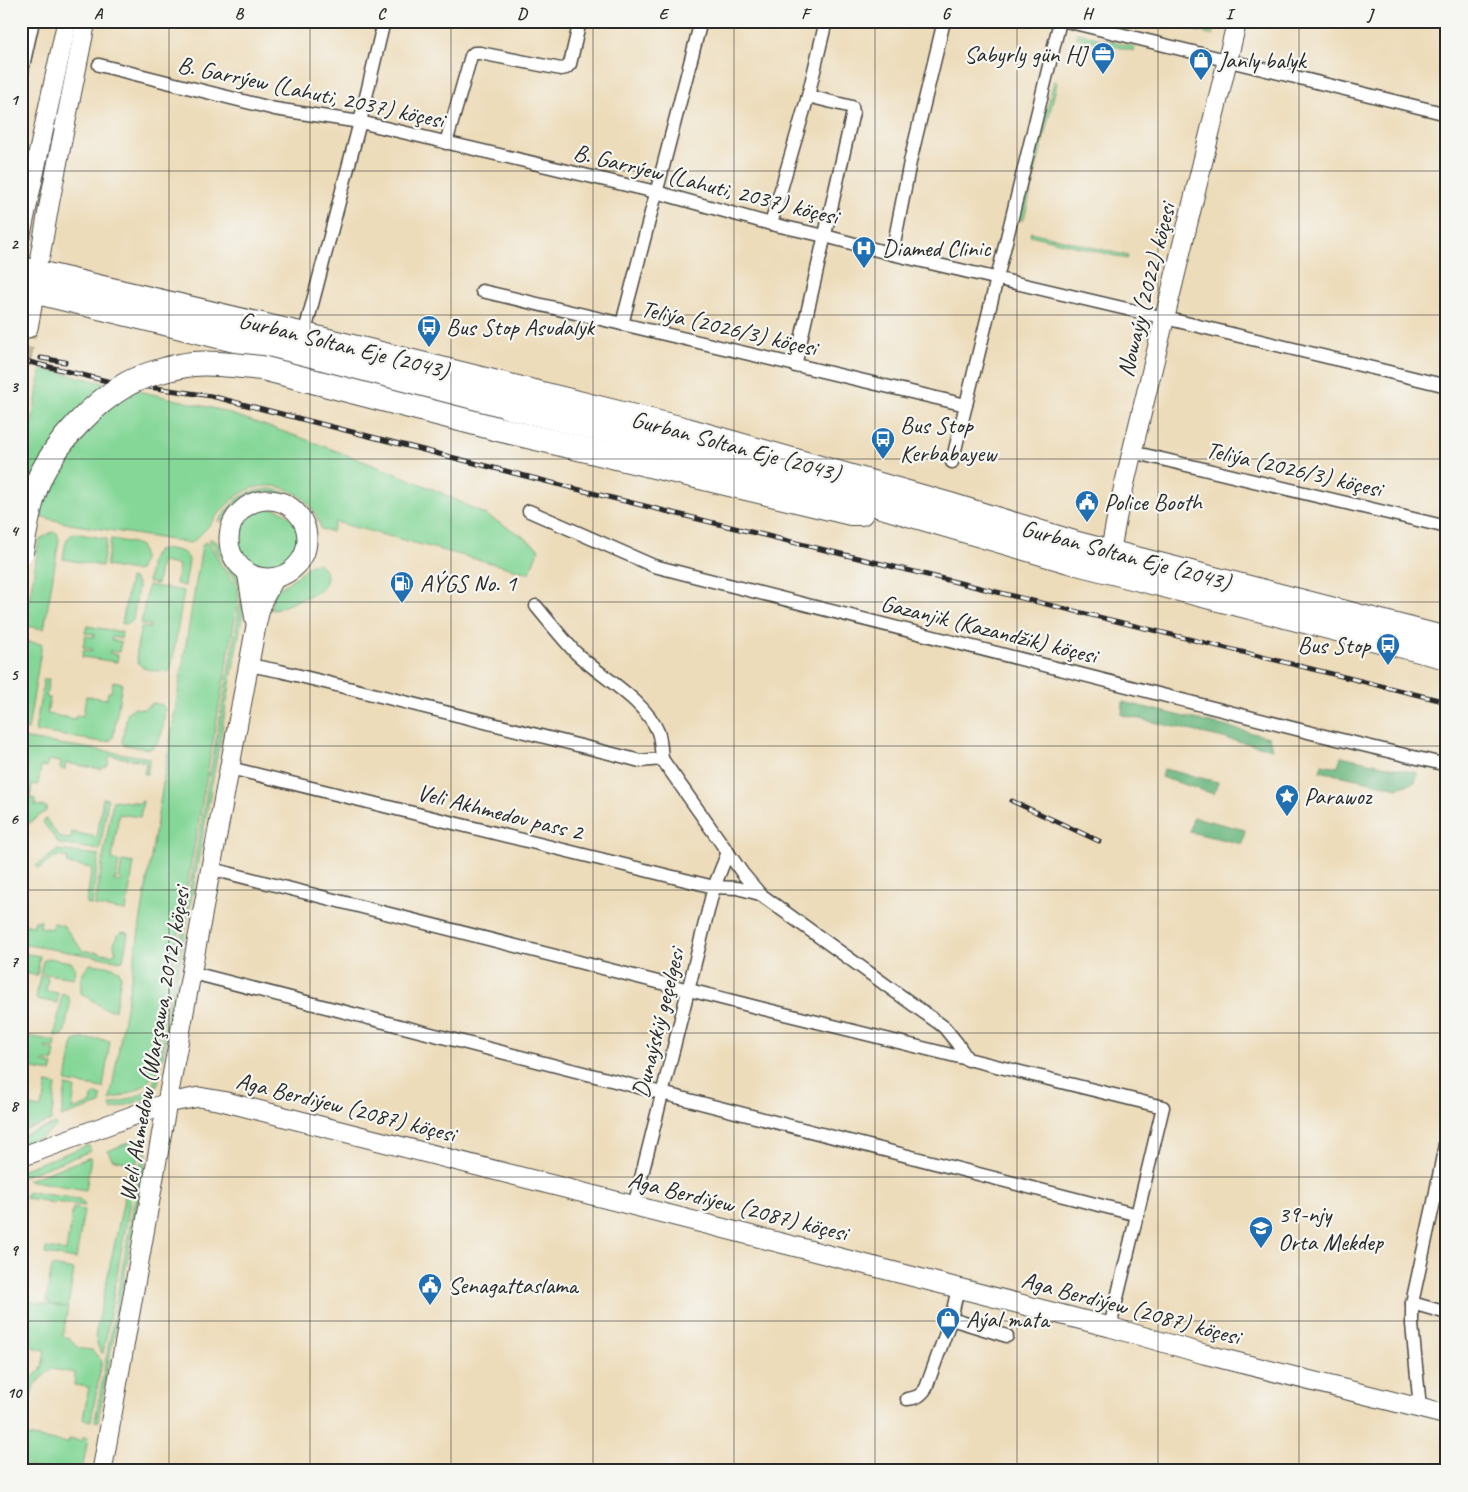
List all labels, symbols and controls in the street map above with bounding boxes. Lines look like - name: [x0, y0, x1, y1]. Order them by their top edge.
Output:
- text: A: [94, 4, 104, 24]
- text: B: [235, 4, 245, 24]
- text: C: [377, 4, 387, 24]
- text: D: [517, 4, 528, 24]
- text: E: [659, 4, 670, 24]
- text: F: [801, 4, 812, 24]
- text: G: [942, 4, 952, 24]
- text: H: [1082, 4, 1094, 24]
- text: I: [1226, 4, 1236, 24]
- text: J: [1366, 4, 1375, 24]
- place label: Sabyrly gün HJ: [964, 39, 1090, 69]
- office icon: Sabyrly gün HJ: [1090, 41, 1116, 75]
- place label: Janly balyk: [1217, 45, 1308, 75]
- shop icon: Janly balyk: [1188, 47, 1214, 81]
- street label: B. Garrýew (Lahuti, 2037) köçesi: [175, 49, 449, 135]
- text: 1: [10, 90, 19, 110]
- street label: B. Garrýew (Lahuti, 2037) köçesi: [571, 137, 844, 232]
- street label: Nowaýy (2022) köçesi: [1110, 198, 1183, 380]
- place label: Diamed Clinic: [882, 233, 992, 263]
- text: 2: [10, 234, 19, 254]
- hospital icon: Diamed Clinic: [851, 235, 877, 269]
- street label: Teliýa (2026/3) köçesi: [638, 293, 822, 363]
- street label: Gurban Soltan Eje (2043): [236, 304, 453, 386]
- place label: Bus Stop Asudalyk: [446, 312, 596, 342]
- bus stop icon: Bus Stop Asudalyk: [416, 314, 442, 348]
- text: 3: [10, 377, 19, 397]
- street label: Gurban Soltan Eje (2043): [628, 404, 845, 489]
- place label: Bus Stop Kerbabayew: [900, 410, 998, 468]
- bus stop icon: Bus Stop Kerbabayew: [870, 426, 896, 460]
- street label: Teliýa (2026/3) köçesi: [1203, 434, 1387, 504]
- place label: Police Booth: [1104, 487, 1204, 517]
- public building icon: Police Booth: [1074, 489, 1100, 523]
- street label: Gurban Soltan Eje (2043): [1018, 513, 1235, 598]
- text: 4: [10, 521, 19, 541]
- place label: AÝGS No. 1: [420, 568, 517, 598]
- fuel station icon: AÝGS No. 1: [389, 570, 415, 604]
- street label: Gazanjik (Kazandžik) köçesi: [878, 588, 1103, 671]
- place label: Bus Stop: [1297, 630, 1372, 660]
- bus stop icon: Bus Stop: [1375, 632, 1401, 666]
- text: 5: [11, 665, 20, 685]
- street label: Veli Akhmedov pass 2: [414, 777, 588, 848]
- place label: Parawoz: [1304, 781, 1373, 811]
- place icon: Parawoz: [1274, 783, 1300, 817]
- text: 6: [10, 809, 19, 829]
- street label: Weli Ahmedow (Warşawa, 2012) köçesi: [112, 882, 197, 1204]
- street label: Dunaýskiý geçelgesi: [625, 942, 692, 1101]
- text: 7: [10, 952, 19, 972]
- street label: Aga Berdiýew (2087) köçesi: [233, 1065, 461, 1149]
- text: 8: [10, 1096, 19, 1116]
- street label: Aga Berdiýew (2087) köçesi: [625, 1164, 853, 1248]
- place label: 39-njy Orta Mekdep: [1278, 1199, 1385, 1257]
- school or university icon: 39-njy Orta Mekdep: [1248, 1215, 1274, 1249]
- text: 9: [10, 1240, 19, 1260]
- street label: Aga Berdiýew (2087) köçesi: [1018, 1264, 1246, 1352]
- place label: Senagattaslama: [448, 1270, 579, 1300]
- public building icon: Senagattaslama: [417, 1272, 443, 1306]
- place label: Aýal mata: [966, 1304, 1051, 1334]
- shop icon: Aýal mata: [935, 1306, 961, 1340]
- text: 10: [7, 1383, 23, 1403]

